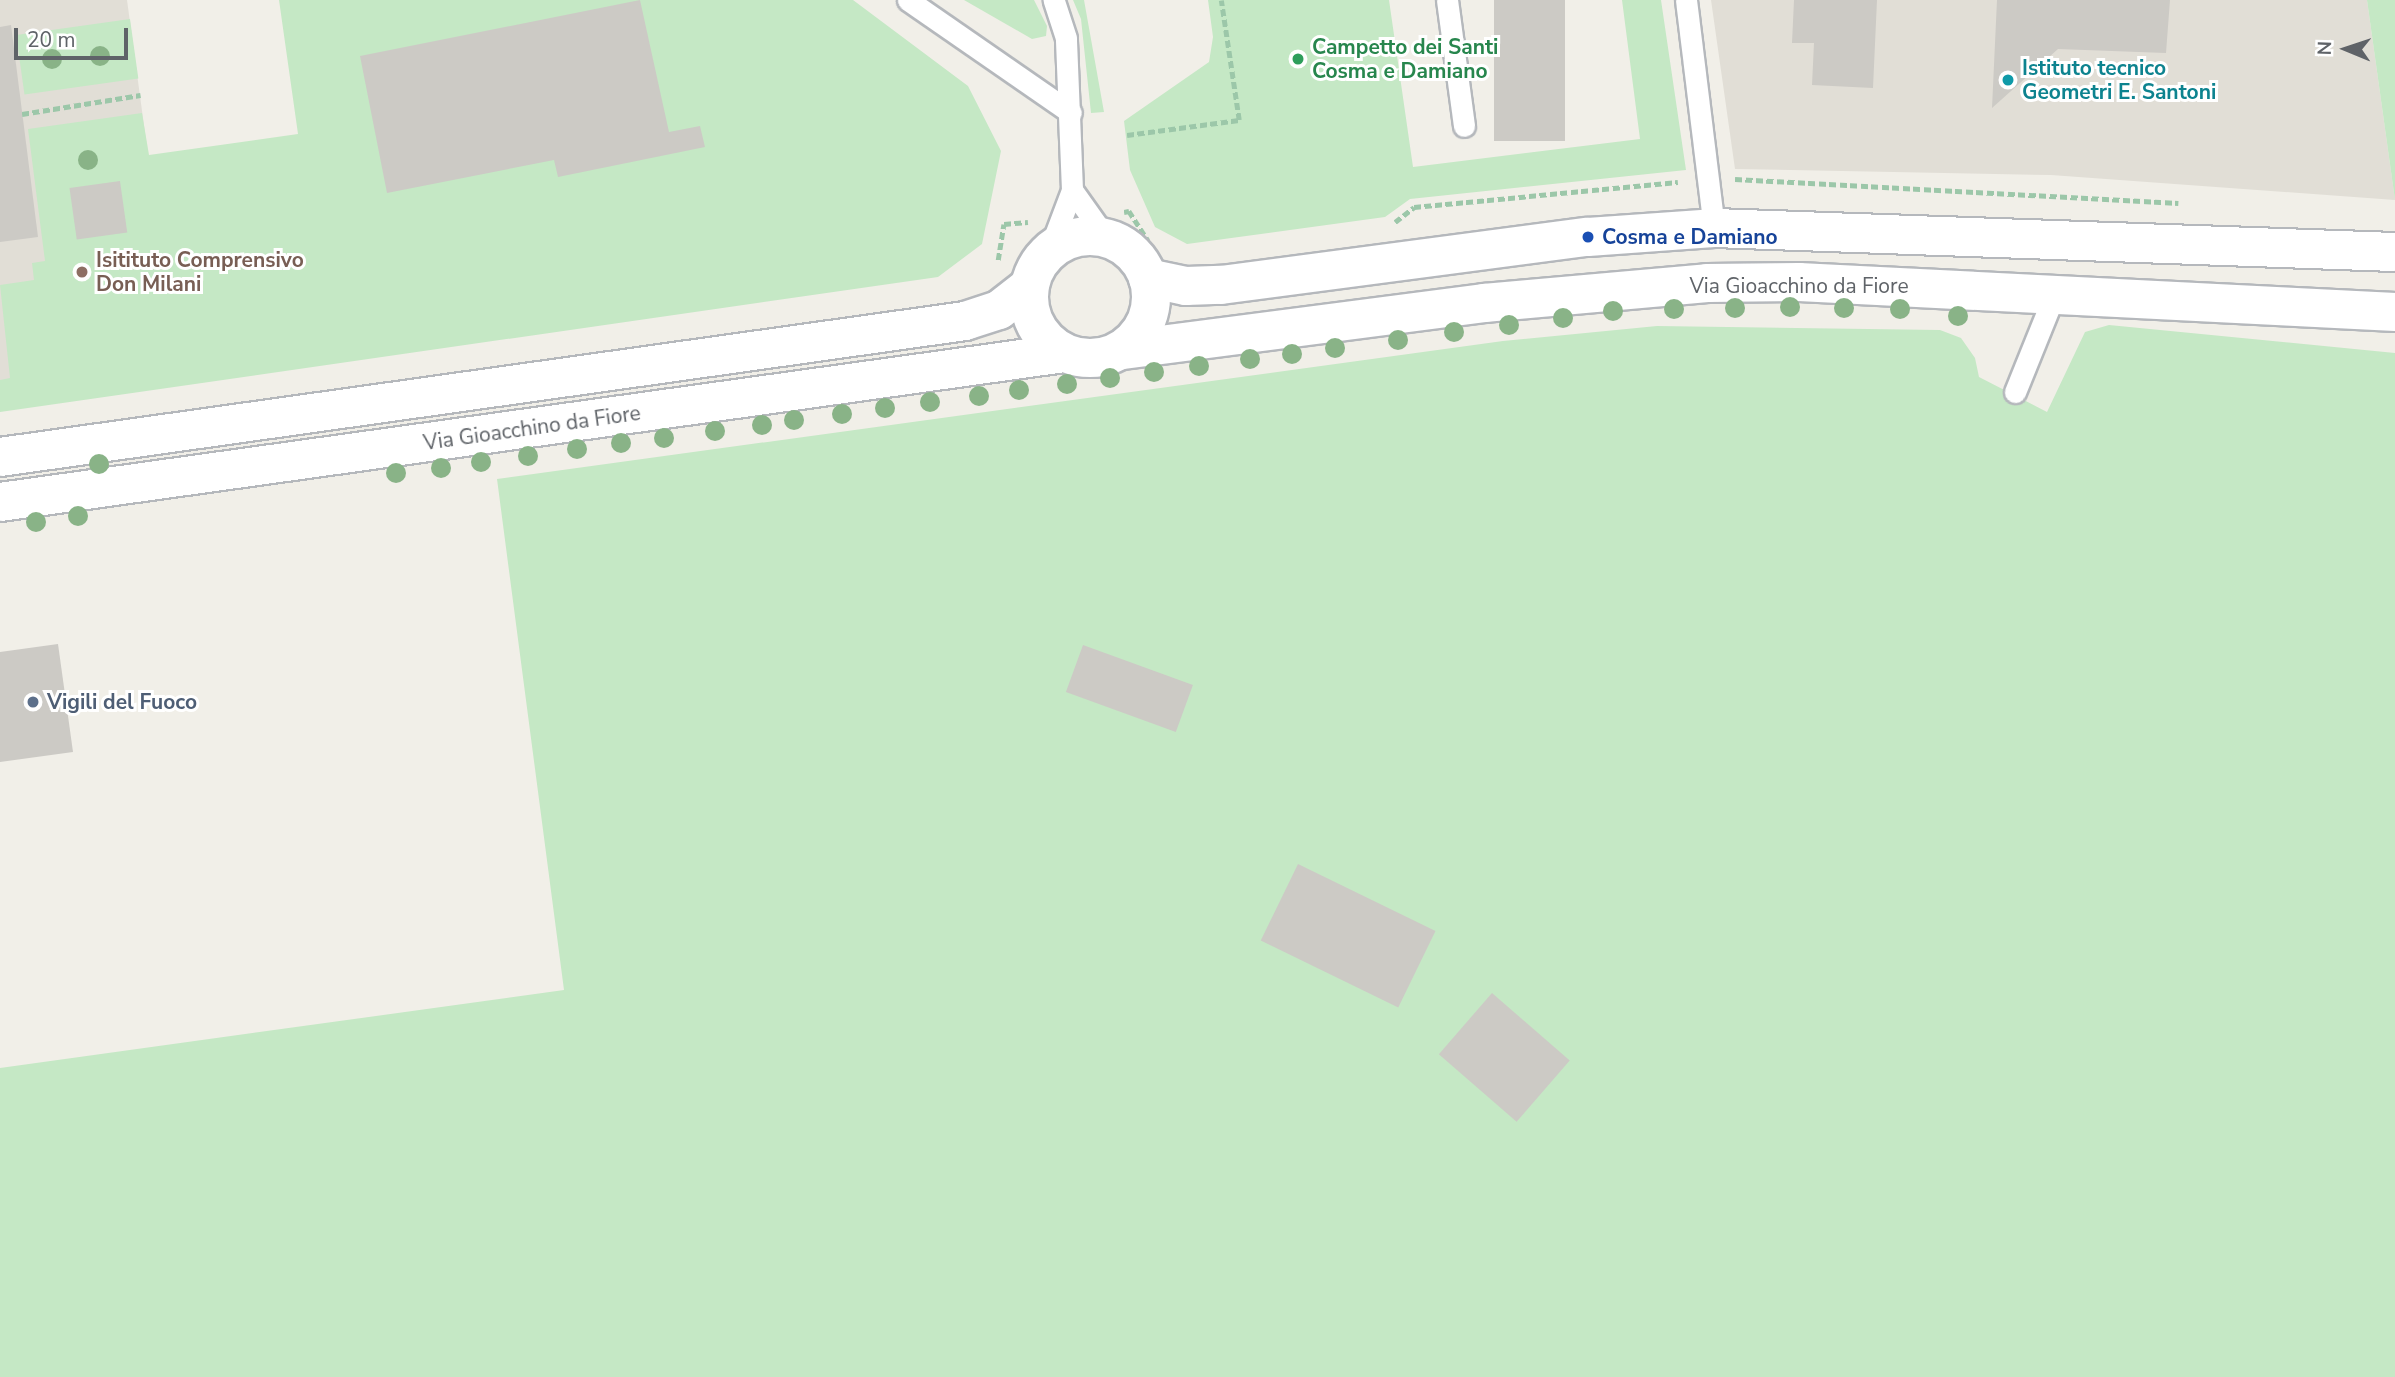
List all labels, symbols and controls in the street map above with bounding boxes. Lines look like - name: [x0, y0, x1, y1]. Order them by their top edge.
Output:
- scale bar: [18, 14, 131, 58]
- north arrow: [2311, 14, 2381, 84]
- text: 20 m: [27, 26, 76, 54]
- place label: Campetto dei Santi Cosma e Damiano: [1312, 34, 1498, 84]
- text: N: [2312, 41, 2338, 56]
- marker: Campetto dei Santi Cosma e Damiano: [1290, 51, 1306, 67]
- place label: Istituto tecnico Geometri E. Santoni: [2022, 55, 2216, 105]
- marker: Istituto tecnico Geometri E. Santoni: [2000, 72, 2016, 88]
- place label: Cosma e Damiano: [1602, 224, 1778, 250]
- marker: Cosma e Damiano: [1580, 229, 1596, 245]
- place label: Isitituto Comprensivo Don Milani: [96, 247, 304, 297]
- marker: Isitituto Comprensivo Don Milani: [74, 264, 90, 280]
- street label: Via Gioacchino da Fiore: [1689, 273, 1909, 299]
- street label: Via Gioacchino da Fiore: [422, 400, 642, 456]
- place label: Vigili del Fuoco: [47, 689, 197, 715]
- marker: Vigili del Fuoco: [25, 694, 41, 710]

